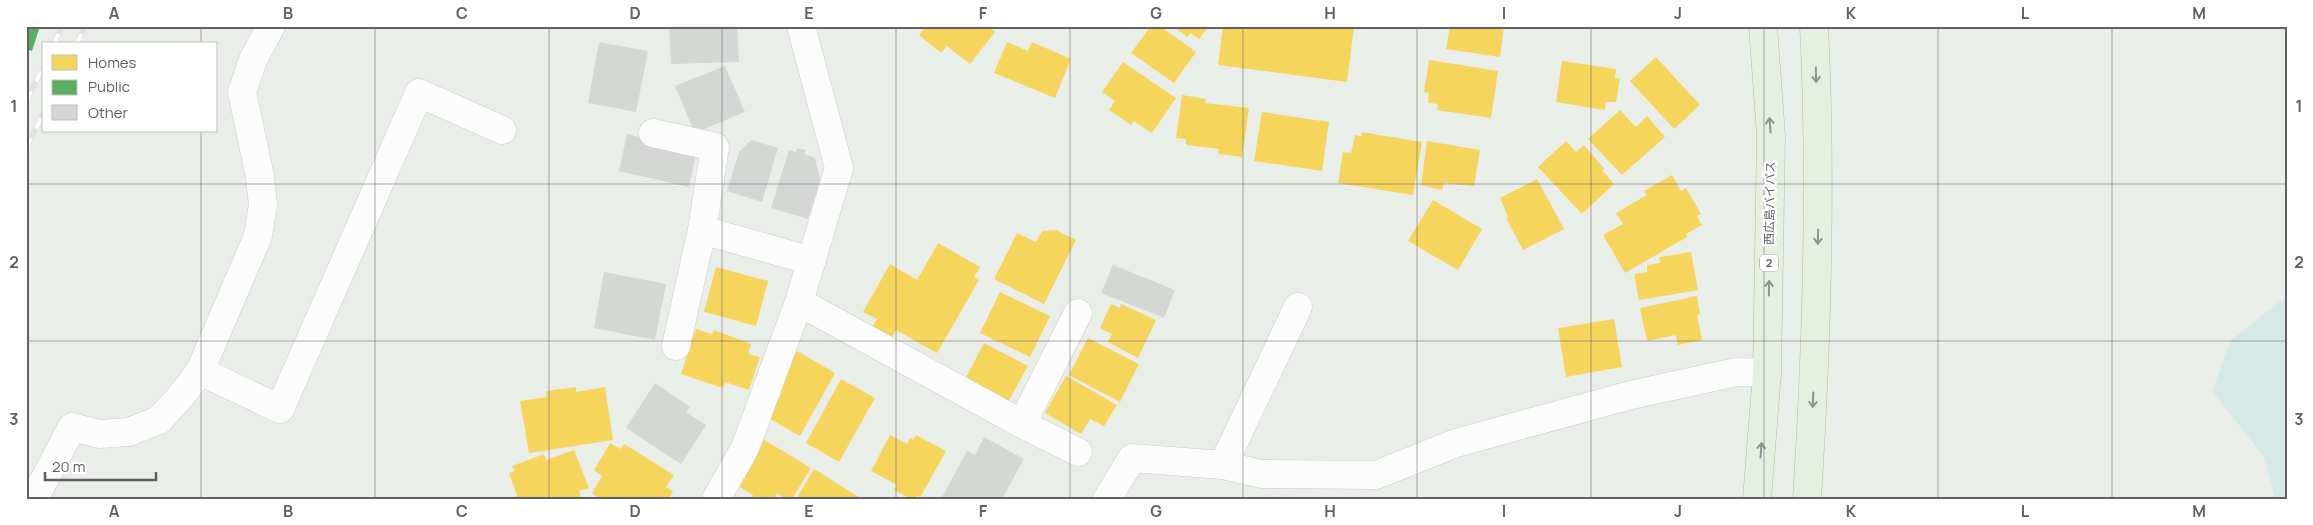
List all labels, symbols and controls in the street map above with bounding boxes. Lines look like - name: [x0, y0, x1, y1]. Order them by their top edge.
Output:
- text: A: [109, 2, 120, 24]
- text: B: [283, 2, 293, 24]
- text: C: [456, 2, 468, 24]
- text: D: [629, 2, 641, 24]
- text: E: [804, 2, 814, 24]
- text: F: [979, 2, 988, 24]
- text: G: [1150, 2, 1162, 24]
- text: H: [1324, 2, 1336, 24]
- text: I: [1502, 2, 1506, 24]
- text: J: [1674, 2, 1682, 24]
- text: K: [1846, 2, 1857, 24]
- text: L: [2021, 2, 2030, 24]
- text: M: [2192, 2, 2206, 24]
- legend: [42, 42, 218, 132]
- text: Homes: [88, 52, 137, 73]
- one-way arrow: [1812, 67, 1821, 83]
- text: Public: [88, 76, 130, 97]
- text: 1: [10, 95, 18, 117]
- text: 1: [2295, 95, 2303, 117]
- text: Other: [88, 102, 129, 123]
- one-way arrow: [1766, 118, 1775, 134]
- street label: 西広島バイパス: [1760, 161, 1779, 245]
- one-way arrow: [1813, 229, 1823, 245]
- text: 2: [9, 251, 19, 273]
- text: 2: [2294, 251, 2304, 273]
- road number: 2: [1760, 254, 1778, 272]
- one-way arrow: [1764, 280, 1774, 296]
- one-way arrow: [1808, 392, 1818, 408]
- text: 3: [9, 408, 19, 430]
- text: 3: [2294, 408, 2304, 430]
- one-way arrow: [1757, 442, 1766, 458]
- scale bar: [45, 450, 156, 482]
- text: 20 m: [52, 456, 85, 477]
- text: A: [109, 500, 120, 522]
- text: B: [283, 500, 293, 522]
- text: C: [456, 500, 468, 522]
- text: D: [629, 500, 641, 522]
- text: E: [804, 500, 814, 522]
- text: F: [979, 500, 988, 522]
- text: G: [1150, 500, 1162, 522]
- text: H: [1324, 500, 1336, 522]
- text: I: [1502, 500, 1506, 522]
- text: J: [1674, 500, 1682, 522]
- text: K: [1846, 500, 1857, 522]
- text: L: [2021, 500, 2030, 522]
- text: M: [2192, 500, 2206, 522]

